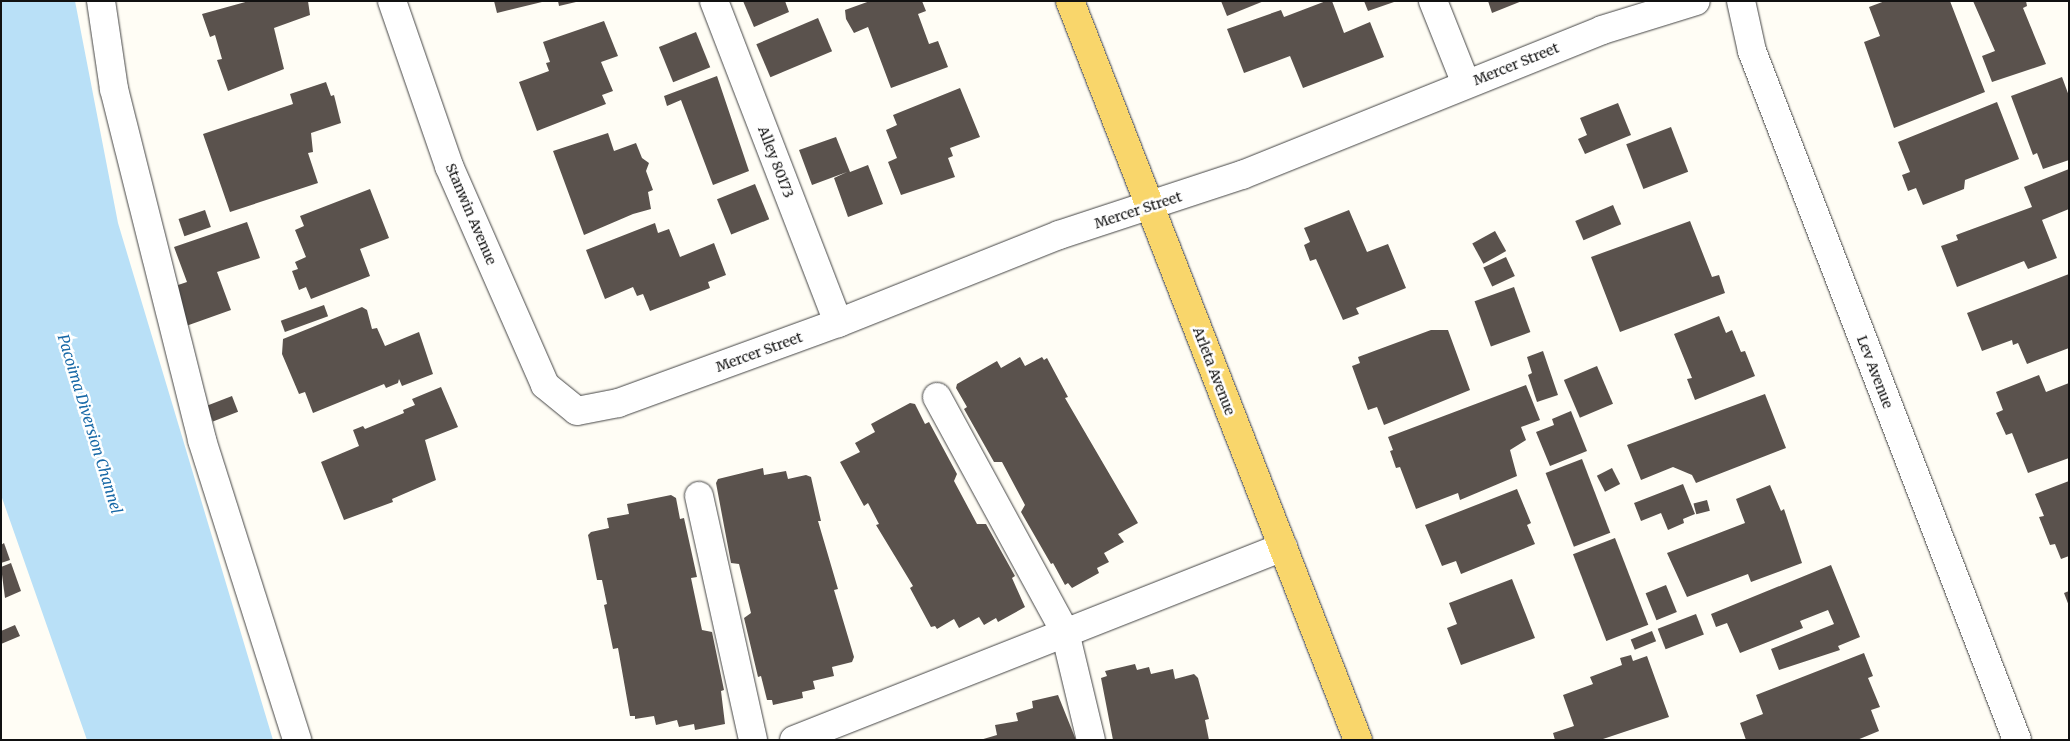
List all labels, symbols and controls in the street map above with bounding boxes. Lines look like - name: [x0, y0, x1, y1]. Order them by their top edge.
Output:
- street label: Mercer Street: [1471, 39, 1561, 89]
- street label: Alley 80173: [755, 124, 797, 200]
- street label: Stanwin Avenue: [442, 161, 500, 267]
- street label: Mercer Street: [1092, 188, 1184, 232]
- street label: Arleta Avenue: [1189, 325, 1239, 417]
- street label: Mercer Street: [713, 329, 805, 375]
- water label: Pacoima Diversion Channel: [54, 332, 126, 516]
- street label: Lev Avenue: [1853, 333, 1897, 411]

